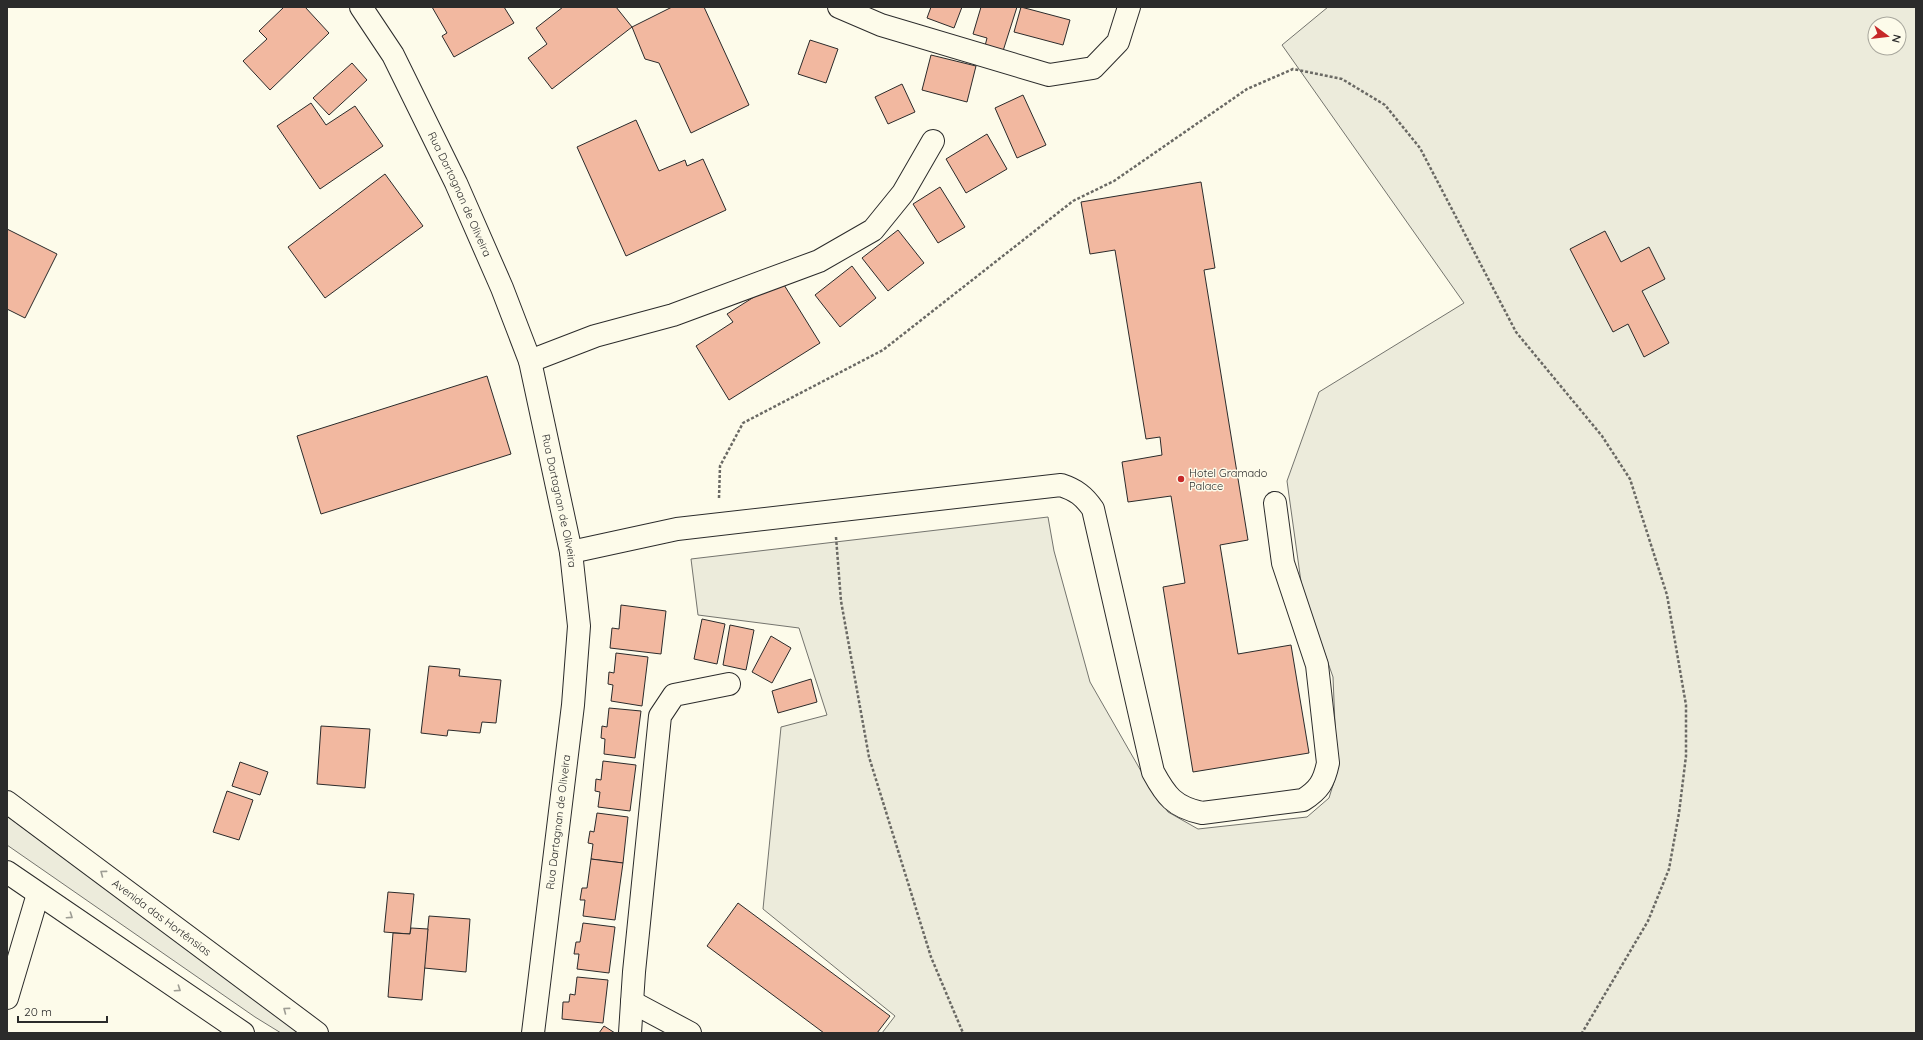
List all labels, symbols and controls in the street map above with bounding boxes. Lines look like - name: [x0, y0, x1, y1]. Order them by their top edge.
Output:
- north arrow: [1867, 16, 1907, 56]
- text: N: [1889, 33, 1904, 44]
- street label: Rua Dartagnan de Oliveira: [425, 129, 494, 259]
- street label: Rua Dartagnan de Oliveira: [539, 433, 580, 568]
- place label: Hotel Gramado Palace: [1189, 466, 1268, 493]
- marker: Hotel Gramado Palace: [1176, 474, 1186, 484]
- street label: Rua Dartagnan de Oliveira: [543, 754, 573, 890]
- one-way arrow: [101, 871, 108, 878]
- street label: Avenida das Hortênsias: [110, 876, 214, 959]
- one-way arrow: [66, 911, 73, 919]
- one-way arrow: [173, 984, 180, 991]
- scale bar: [18, 998, 107, 1024]
- text: 20 m: [24, 1004, 52, 1019]
- one-way arrow: [283, 1007, 290, 1014]

